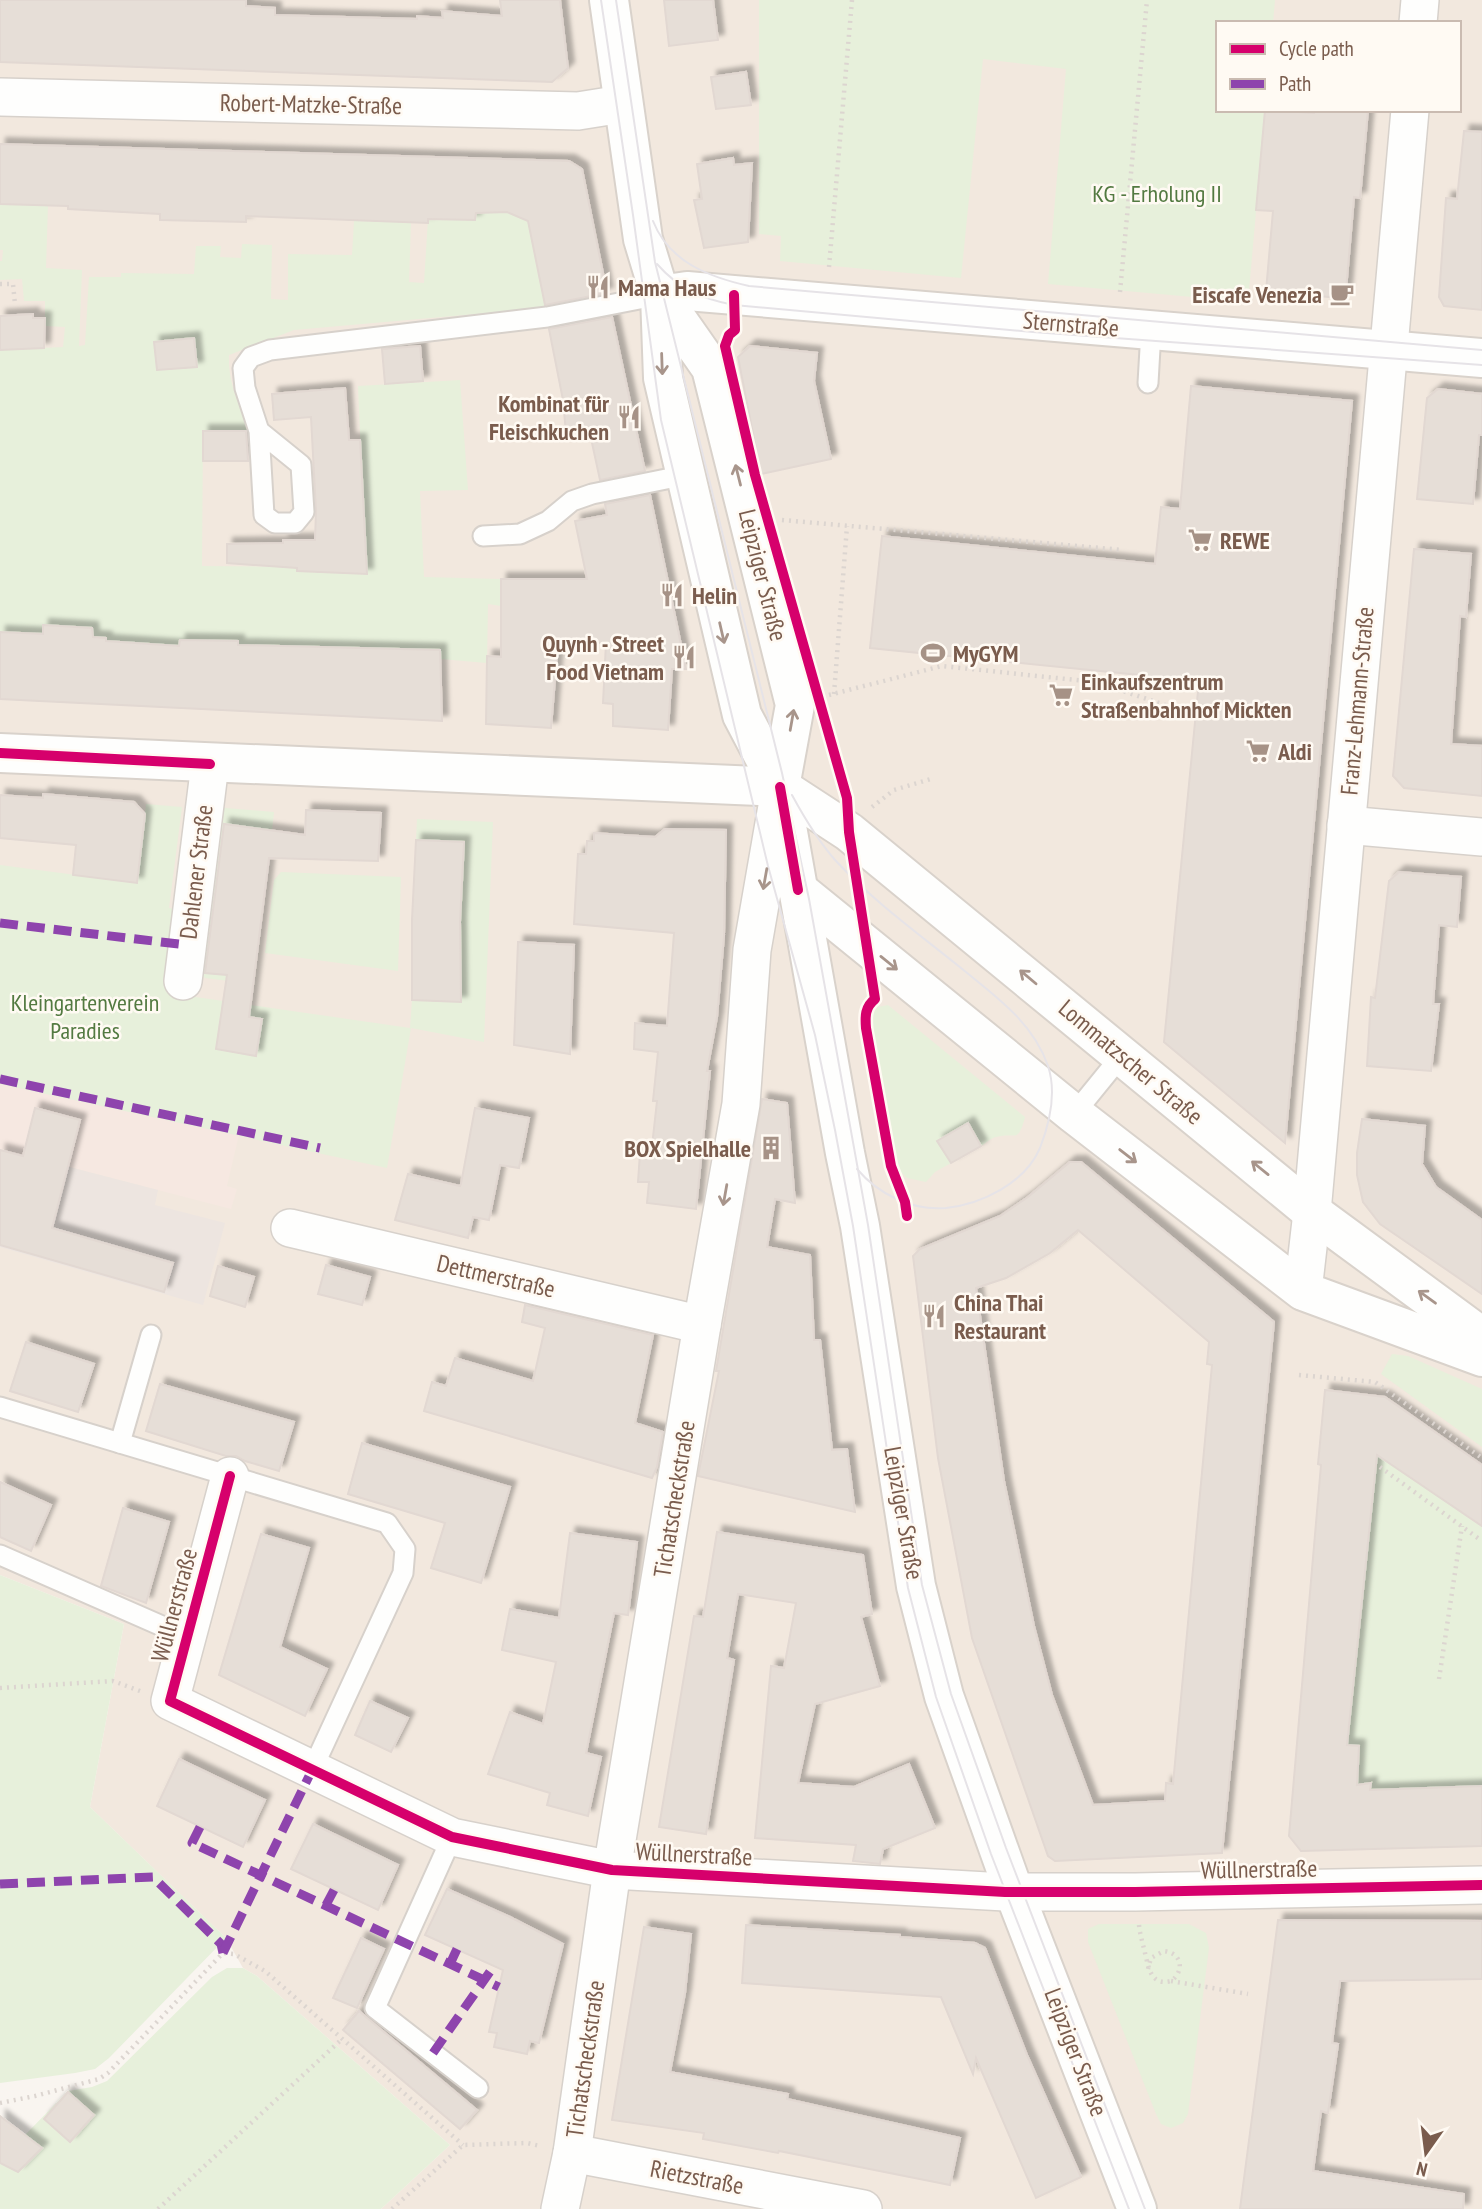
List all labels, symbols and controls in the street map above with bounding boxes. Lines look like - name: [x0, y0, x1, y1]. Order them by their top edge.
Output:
- legend: [1216, 21, 1461, 112]
- text: Cycle path: [1279, 35, 1354, 62]
- text: Path: [1279, 70, 1311, 97]
- street label: Robert-Matzke-Straße: [220, 87, 402, 121]
- park label: KG - Erholung II: [1092, 178, 1222, 209]
- place label: Mama Haus: [618, 272, 716, 303]
- restaurant icon: Mama Haus: [584, 273, 612, 301]
- place label: Eiscafe Venezia: [1192, 279, 1322, 310]
- cafe icon: Eiscafe Venezia: [1328, 280, 1356, 308]
- street label: Sternstraße: [1022, 304, 1120, 344]
- one-way arrow: [656, 352, 669, 375]
- place label: Kombinat für Fleischkuchen: [489, 388, 610, 447]
- restaurant icon: Kombinat für Fleischkuchen: [615, 403, 643, 431]
- one-way arrow: [731, 465, 744, 487]
- street label: Leipziger Straße: [732, 506, 794, 644]
- place label: REWE: [1220, 525, 1270, 556]
- supermarket icon: REWE: [1186, 526, 1214, 554]
- place label: Helin: [692, 580, 737, 611]
- restaurant icon: Helin: [658, 581, 686, 609]
- street label: Franz-Lehmann-Straße: [1333, 606, 1381, 796]
- one-way arrow: [716, 621, 730, 644]
- place label: Quynh - Street Food Vietnam: [542, 628, 664, 687]
- place label: MyGYM: [953, 638, 1018, 669]
- sports icon: MyGYM: [919, 639, 947, 667]
- restaurant icon: Quynh - Street Food Vietnam: [670, 643, 698, 671]
- place label: Einkaufszentrum Straßenbahnhof Mickten: [1081, 666, 1292, 725]
- supermarket icon: Einkaufszentrum Straßenbahnhof Mickten: [1047, 681, 1075, 709]
- one-way arrow: [786, 709, 799, 732]
- place label: Aldi: [1277, 736, 1312, 767]
- supermarket icon: Aldi: [1244, 737, 1272, 765]
- street label: Dahlener Straße: [172, 803, 220, 941]
- one-way arrow: [758, 867, 771, 890]
- one-way arrow: [880, 956, 898, 971]
- one-way arrow: [1019, 969, 1037, 985]
- park label: Kleingartenverein Paradies: [11, 987, 159, 1046]
- street label: Lommatzscher Straße: [1053, 993, 1209, 1131]
- place label: BOX Spielhalle: [624, 1133, 751, 1164]
- building icon: BOX Spielhalle: [757, 1134, 785, 1162]
- one-way arrow: [1119, 1148, 1137, 1163]
- one-way arrow: [1251, 1161, 1269, 1176]
- one-way arrow: [718, 1183, 731, 1206]
- street label: Dettmerstraße: [434, 1247, 558, 1305]
- place label: China Thai Restaurant: [954, 1287, 1046, 1346]
- one-way arrow: [1418, 1289, 1437, 1304]
- restaurant icon: China Thai Restaurant: [920, 1302, 948, 1330]
- street label: Tichatscheckstraße: [646, 1418, 702, 1580]
- street label: Leipziger Straße: [877, 1444, 931, 1582]
- street label: Wüllnerstraße: [144, 1545, 204, 1665]
- street label: Wüllnerstraße: [635, 1835, 753, 1873]
- street label: Wüllnerstraße: [1200, 1852, 1318, 1886]
- street label: Tichatscheckstraße: [559, 1978, 611, 2140]
- street label: Leipziger Straße: [1037, 1984, 1115, 2120]
- north arrow: [1391, 2118, 1461, 2188]
- street label: Rietzstraße: [648, 2153, 746, 2201]
- text: N: [1414, 2157, 1430, 2182]

